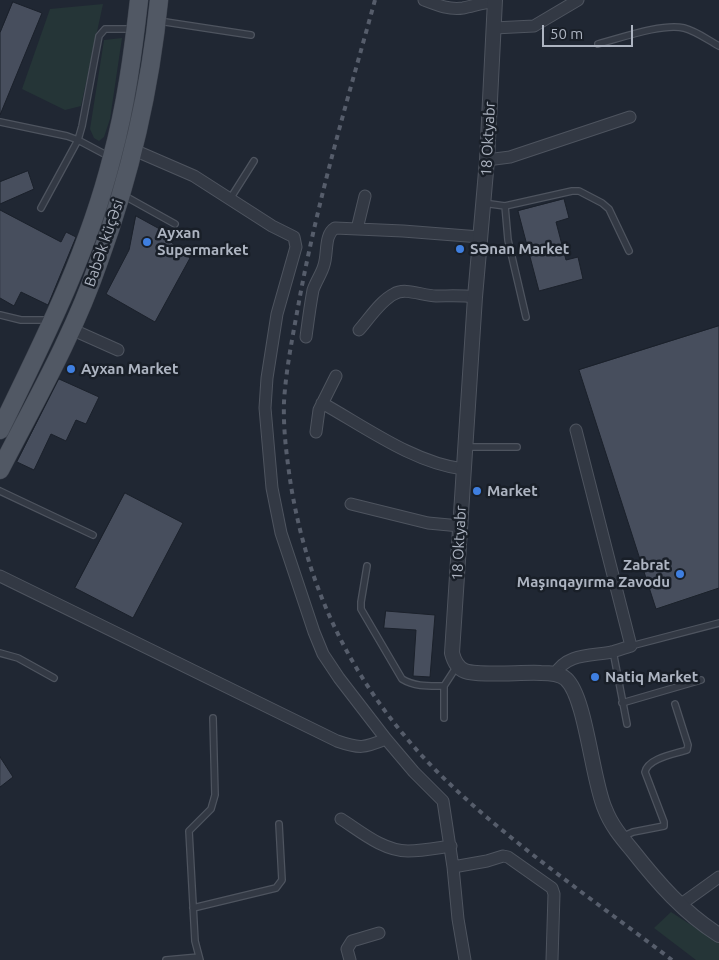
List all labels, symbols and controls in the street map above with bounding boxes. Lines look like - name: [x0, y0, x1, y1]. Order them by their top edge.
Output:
- scale bar: [544, 15, 635, 47]
- text: 50 m: [550, 25, 583, 42]
- street label: 18 Oktyabr: [477, 101, 499, 177]
- street label: Babək küçəsi: [81, 197, 127, 289]
- place label: Ayxan Supermarket: [157, 224, 248, 259]
- marker: Ayxan Supermarket: [141, 236, 153, 248]
- place label: Sənan Market: [470, 240, 569, 258]
- marker: Sənan Market: [454, 243, 466, 255]
- place label: Ayxan Market: [81, 360, 178, 378]
- marker: Ayxan Market: [65, 363, 77, 375]
- place label: Market: [487, 482, 538, 500]
- marker: Market: [471, 485, 483, 497]
- street label: 18 Oktyabr: [448, 505, 470, 581]
- place label: Zabrat Maşınqayırma Zavodu: [517, 556, 670, 591]
- marker: Zabrat Maşınqayırma Zavodu: [674, 568, 686, 580]
- place label: Natiq Market: [605, 668, 698, 686]
- marker: Natiq Market: [589, 671, 601, 683]

